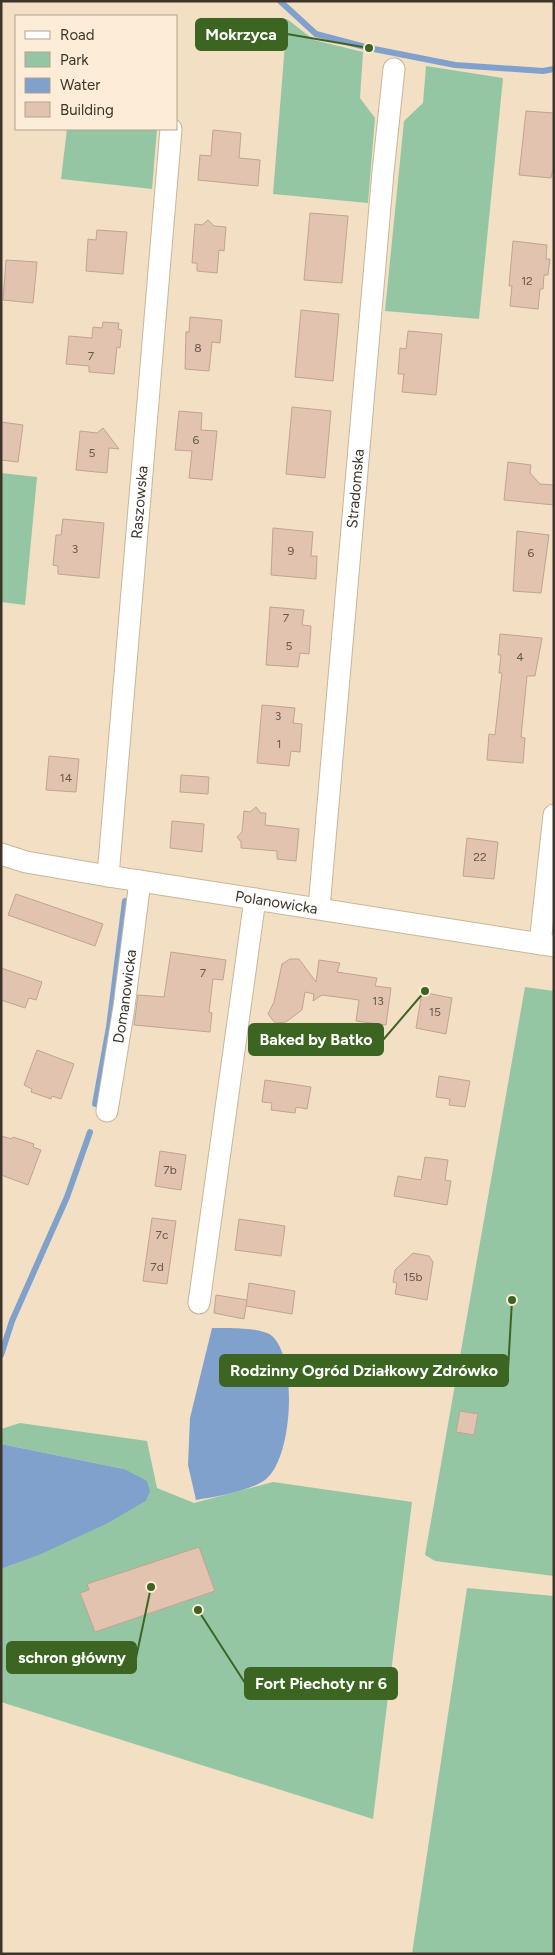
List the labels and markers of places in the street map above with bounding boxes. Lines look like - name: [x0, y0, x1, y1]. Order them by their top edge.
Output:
- callout: Mokrzyca: [196, 19, 287, 50]
- callout: Baked by Batko: [249, 1024, 383, 1055]
- callout: Rodzinny Ogród Działkowy Zdrówko: [220, 1355, 508, 1386]
- callout: schron główny: [7, 1642, 136, 1673]
- callout: Fort Piechoty nr 6: [245, 1668, 397, 1699]

